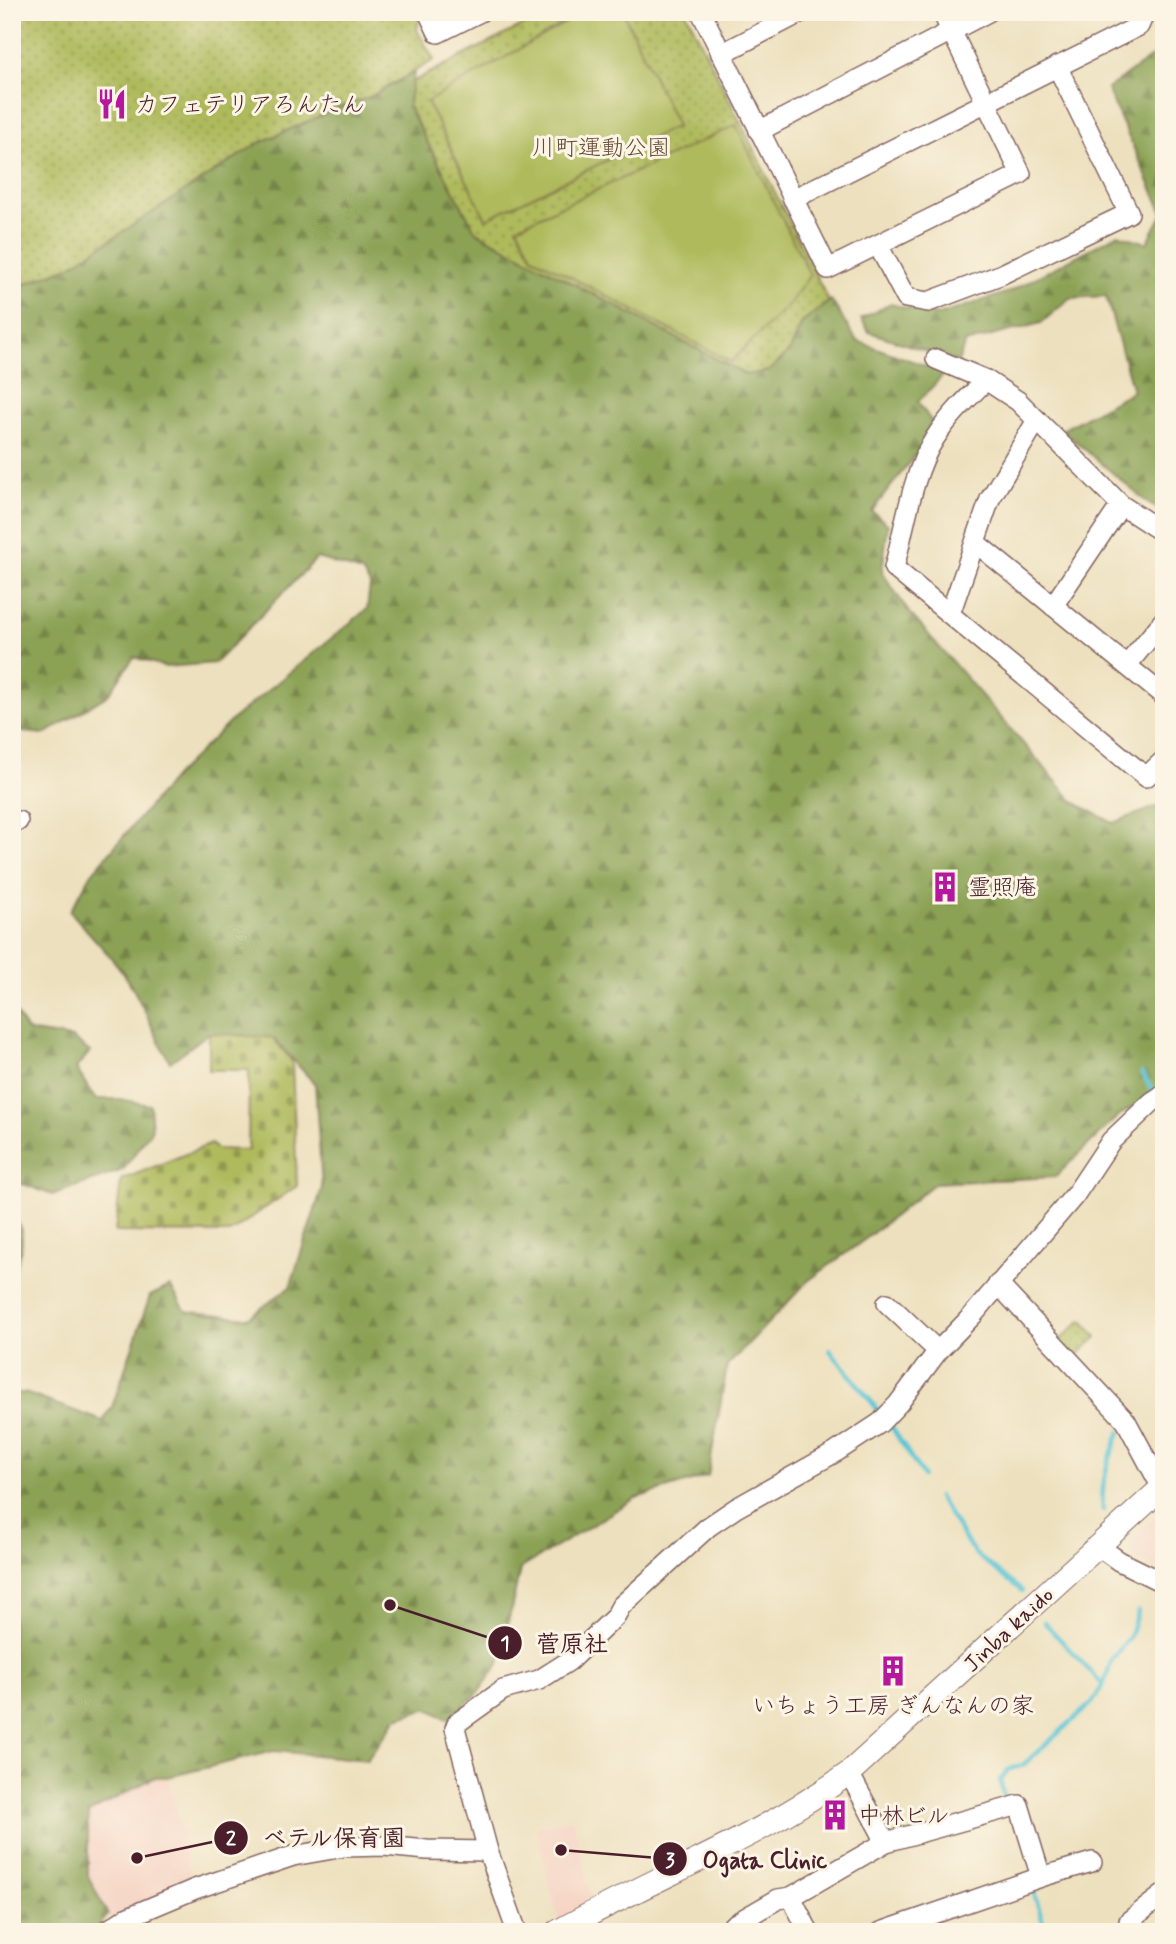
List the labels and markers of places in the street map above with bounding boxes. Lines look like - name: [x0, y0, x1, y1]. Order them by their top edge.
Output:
- restaurant icon: カフェテリアろんたん: [95, 87, 129, 121]
- place label: カフェテリアろんたん: [135, 91, 365, 121]
- building icon: 霊照庵: [928, 870, 962, 904]
- place label: 霊照庵: [968, 874, 1037, 904]
- callout: 菅原社: [487, 1621, 622, 1666]
- building icon: いちょう工房 ぎんなんの家: [876, 1654, 910, 1688]
- place label: いちょう工房 ぎんなんの家: [752, 1692, 1034, 1722]
- building icon: 中林ビル: [818, 1798, 852, 1832]
- place label: 中林ビル: [858, 1802, 950, 1832]
- callout: ベテル保育園: [213, 1815, 420, 1860]
- callout: Ogata Clinic: [652, 1837, 842, 1882]

